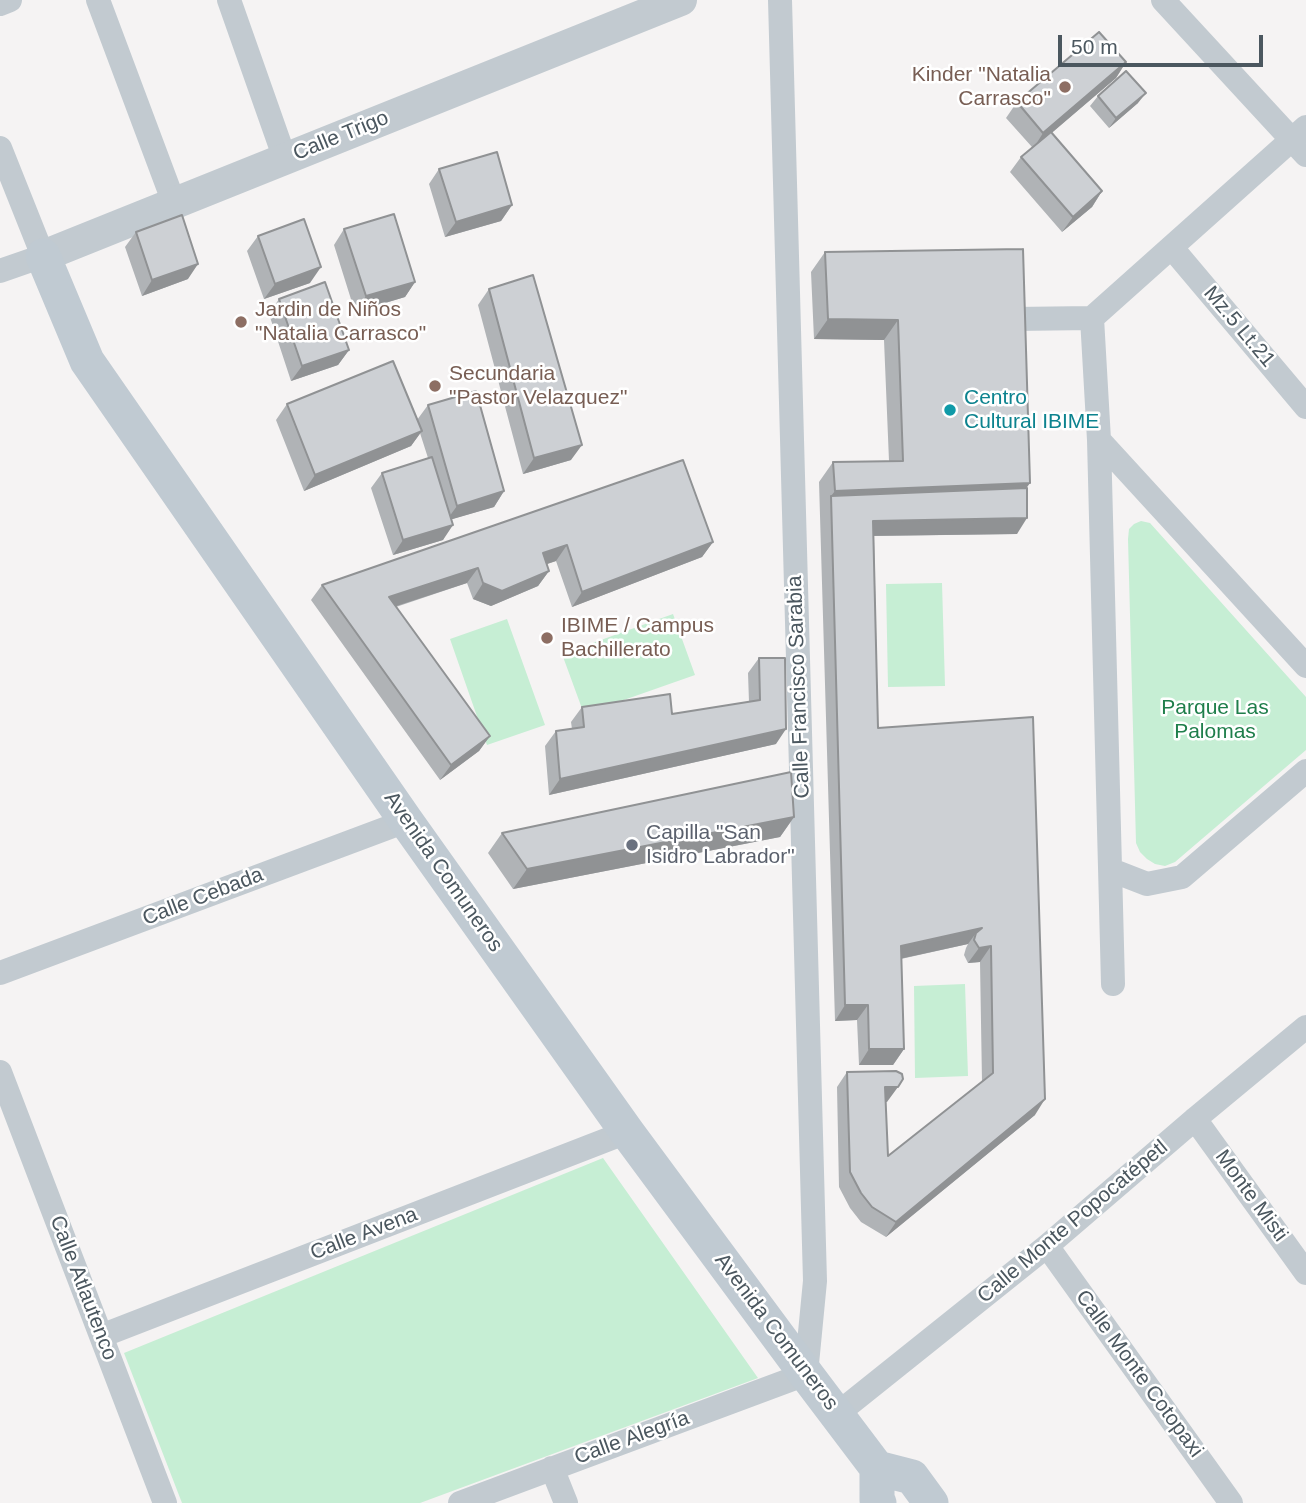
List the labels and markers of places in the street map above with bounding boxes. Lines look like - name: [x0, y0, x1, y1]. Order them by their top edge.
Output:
- place label: Kinder "Natalia Carrasco": [912, 62, 1051, 112]
- marker: Kinder "Natalia Carrasco": [1057, 79, 1073, 95]
- place label: Jardin de Niños "Natalia Carrasco": [255, 297, 426, 347]
- marker: Jardin de Niños "Natalia Carrasco": [233, 314, 249, 330]
- place label: Secundaria "Pastor Velazquez": [449, 361, 627, 411]
- marker: Secundaria "Pastor Velazquez": [427, 378, 443, 394]
- place label: Centro Cultural IBIME: [964, 385, 1099, 435]
- marker: Centro Cultural IBIME: [942, 402, 958, 418]
- place label: IBIME / Campus Bachillerato: [561, 613, 714, 663]
- marker: IBIME / Campus Bachillerato: [539, 630, 555, 646]
- place label: Capilla "San Isidro Labrador": [646, 820, 795, 870]
- marker: Capilla "San Isidro Labrador": [624, 837, 640, 853]

